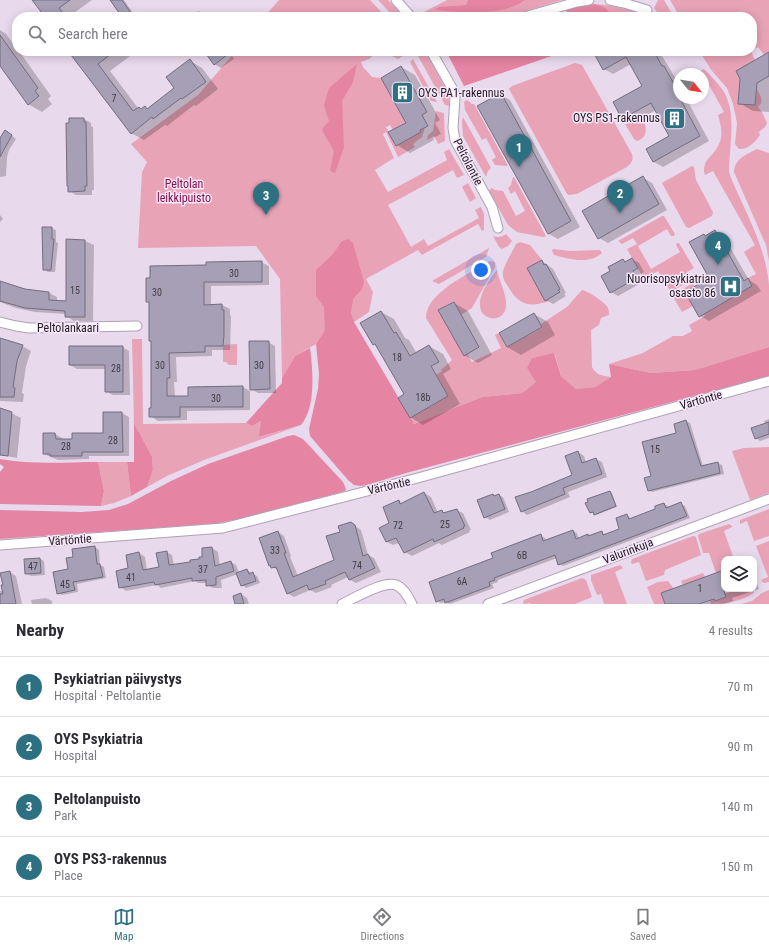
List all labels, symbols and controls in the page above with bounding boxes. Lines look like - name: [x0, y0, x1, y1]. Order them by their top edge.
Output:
- search box: [12, 12, 757, 56]
- icon: search: [26, 23, 48, 45]
- text: Search here: [58, 25, 128, 43]
- north arrow: [673, 68, 709, 104]
- building icon: OYS PA1-rakennus: [390, 80, 416, 106]
- place label: OYS PA1-rakennus: [418, 86, 505, 100]
- house number: 7: [112, 93, 117, 104]
- building icon: OYS PS1-rakennus: [662, 105, 688, 131]
- place label: OYS PS1-rakennus: [573, 111, 660, 125]
- pin: 1: [506, 134, 532, 167]
- street label: Peltolantie: [450, 136, 486, 188]
- park label: Peltolan leikkipuisto: [157, 177, 211, 205]
- pin: 2: [607, 180, 633, 213]
- pin: 3: [253, 182, 279, 215]
- pin: 4: [705, 232, 731, 265]
- your location: [471, 260, 491, 280]
- house number: 30: [229, 268, 239, 279]
- place label: Nuorisopsykiatrian osasto 86: [627, 272, 716, 300]
- hospital icon: Nuorisopsykiatrian osasto 86: [718, 273, 744, 299]
- house number: 15: [70, 285, 80, 296]
- house number: 30: [152, 287, 162, 298]
- street label: Peltolankaari: [37, 321, 99, 335]
- house number: 18: [392, 352, 402, 363]
- house number: 30: [155, 360, 165, 371]
- house number: 30: [254, 360, 264, 371]
- house number: 28: [111, 363, 121, 374]
- street label: Värtöntie: [678, 387, 724, 413]
- house number: 18b: [416, 392, 430, 403]
- house number: 30: [211, 393, 221, 404]
- house number: 28: [108, 435, 118, 446]
- house number: 28: [61, 441, 71, 452]
- house number: 15: [650, 444, 660, 455]
- street label: Värtöntie: [366, 474, 412, 498]
- house number: 25: [440, 519, 450, 530]
- house number: 72: [393, 520, 403, 531]
- street label: Värtöntie: [48, 531, 92, 548]
- street label: Valurinkuja: [601, 535, 655, 567]
- house number: 33: [270, 545, 280, 556]
- house number: 6B: [517, 550, 527, 561]
- map controls: [721, 556, 757, 592]
- button: layers: [721, 556, 757, 592]
- house number: 74: [352, 560, 362, 571]
- house number: 47: [28, 561, 38, 572]
- house number: 37: [198, 564, 208, 575]
- house number: 41: [126, 572, 136, 583]
- house number: 6A: [457, 576, 468, 587]
- house number: 45: [60, 579, 70, 590]
- house number: 1: [698, 583, 702, 594]
- text: Nearby: [16, 620, 64, 640]
- text: 4 results: [709, 623, 753, 638]
- text: Psykiatrian päivystys: [54, 670, 182, 688]
- text: 1: [26, 679, 32, 694]
- text: 70 m: [727, 679, 753, 694]
- text: Hospital · Peltolantie: [54, 688, 161, 703]
- text: OYS Psykiatria: [54, 730, 143, 748]
- text: 2: [26, 739, 32, 754]
- text: 90 m: [727, 739, 753, 754]
- text: Hospital: [54, 748, 97, 763]
- text: Peltolanpuisto: [54, 790, 141, 808]
- text: 3: [26, 799, 32, 814]
- text: 140 m: [721, 799, 753, 814]
- text: Park: [54, 808, 77, 823]
- text: OYS PS3-rakennus: [54, 850, 167, 868]
- text: 4: [26, 859, 32, 874]
- text: 150 m: [721, 859, 753, 874]
- text: Place: [54, 868, 83, 883]
- tab: Map: [113, 906, 135, 943]
- tab: Directions: [360, 906, 404, 943]
- tab: Saved: [630, 906, 656, 943]

